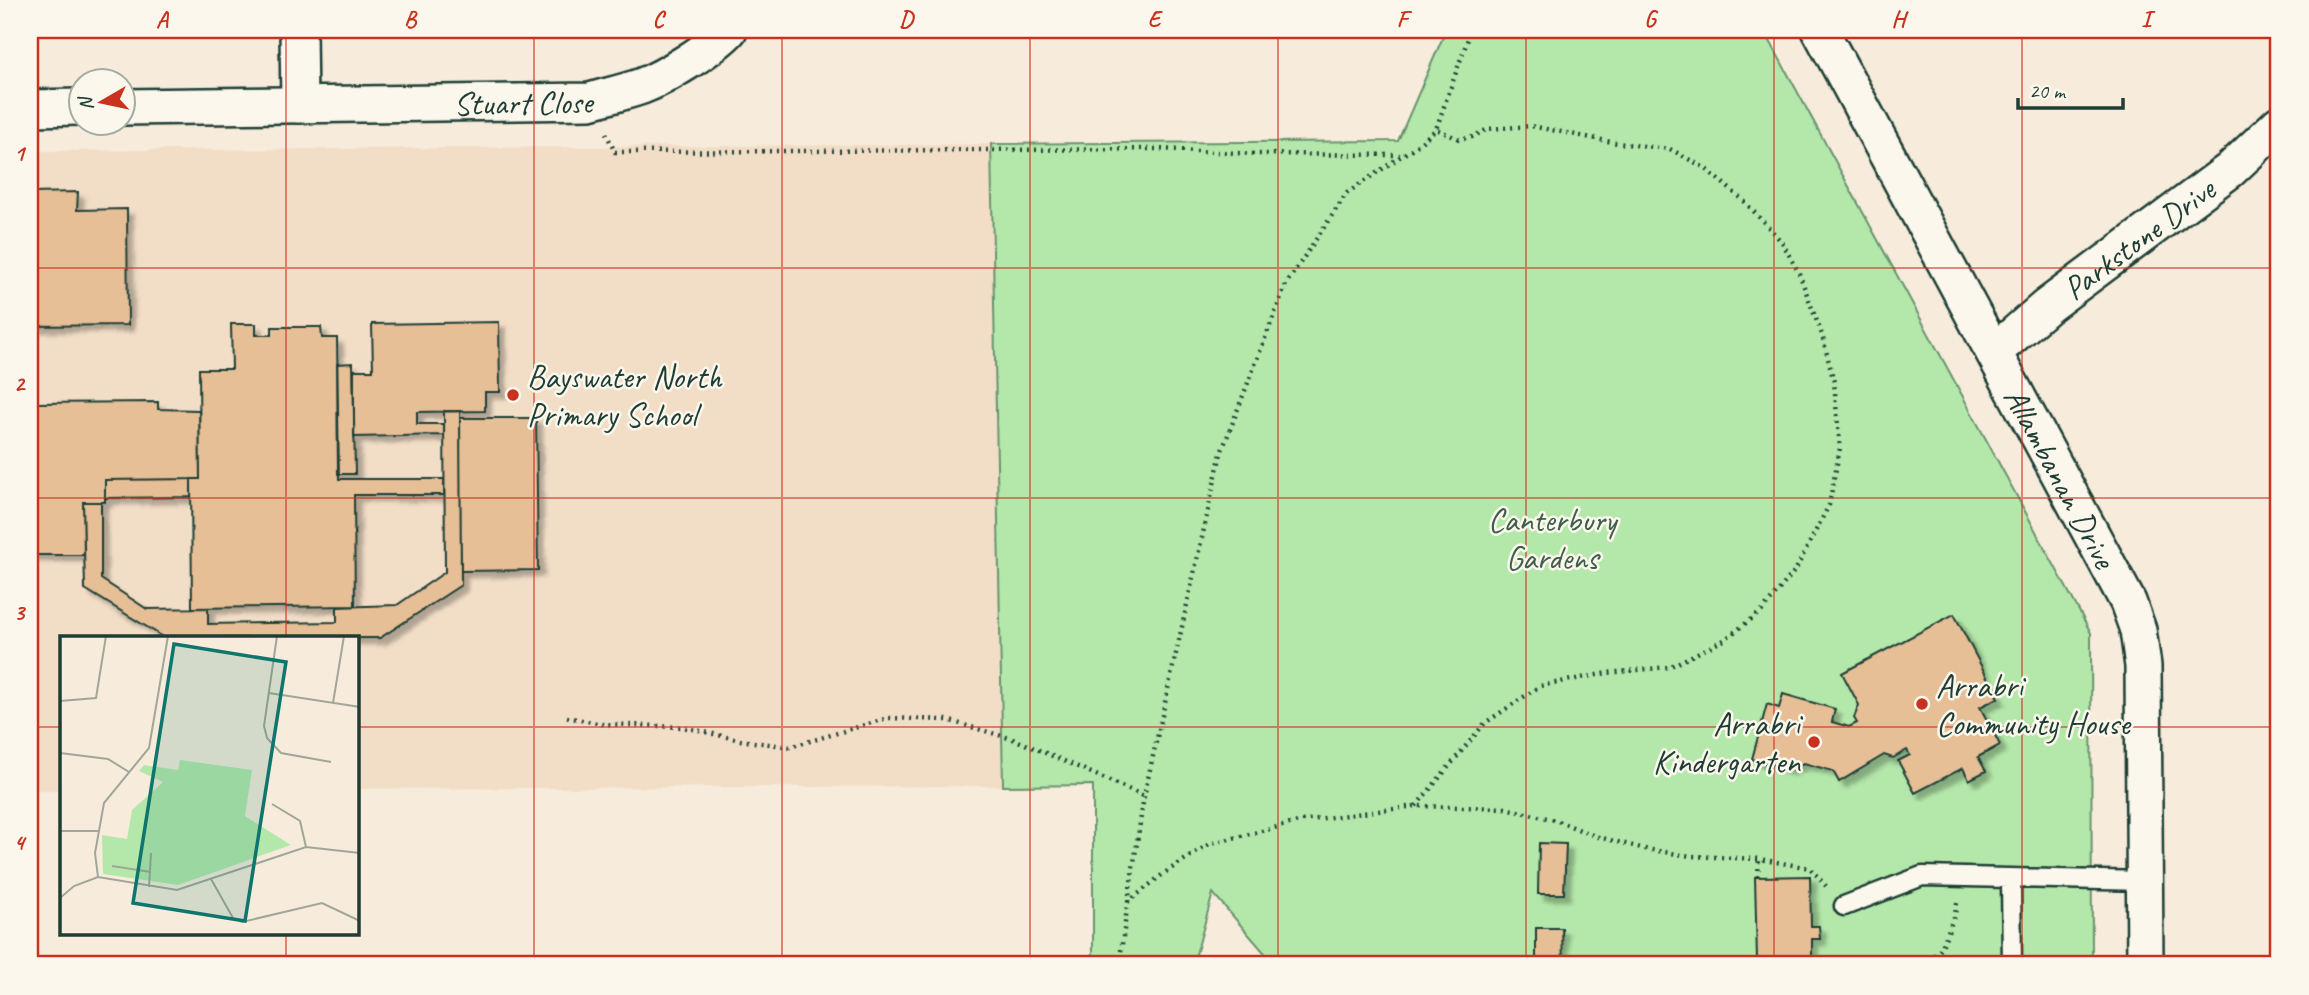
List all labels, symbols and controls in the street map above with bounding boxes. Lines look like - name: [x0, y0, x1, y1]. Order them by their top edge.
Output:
- text: A: [156, 5, 170, 34]
- text: B: [404, 5, 418, 34]
- text: C: [653, 5, 667, 34]
- text: D: [899, 5, 915, 34]
- text: E: [1148, 5, 1164, 34]
- text: F: [1397, 5, 1413, 34]
- text: G: [1644, 5, 1659, 34]
- text: H: [1891, 5, 1909, 34]
- text: I: [2141, 5, 2156, 34]
- north arrow: [66, 66, 136, 136]
- scale bar: [2018, 66, 2124, 110]
- text: 20 m: [2029, 78, 2067, 104]
- street label: Stuart Close: [453, 81, 595, 125]
- text: N: [73, 94, 99, 112]
- text: 1: [14, 139, 27, 168]
- street label: Parkstone Drive: [2055, 167, 2225, 309]
- place label: Bayswater North Primary School: [527, 356, 723, 436]
- text: 2: [14, 369, 27, 398]
- street label: Allambanan Drive: [1994, 380, 2127, 577]
- marker: Bayswater North Primary School: [505, 387, 521, 403]
- park label: Canterbury Gardens: [1488, 499, 1619, 579]
- text: 3: [14, 598, 27, 627]
- inset map: [60, 636, 359, 936]
- place label: Arrabri Community House: [1936, 665, 2132, 745]
- marker: Arrabri Community House: [1914, 696, 1930, 712]
- place label: Arrabri Kindergarten: [1653, 703, 1804, 783]
- marker: Arrabri Kindergarten: [1806, 734, 1822, 750]
- text: 4: [14, 828, 27, 857]

